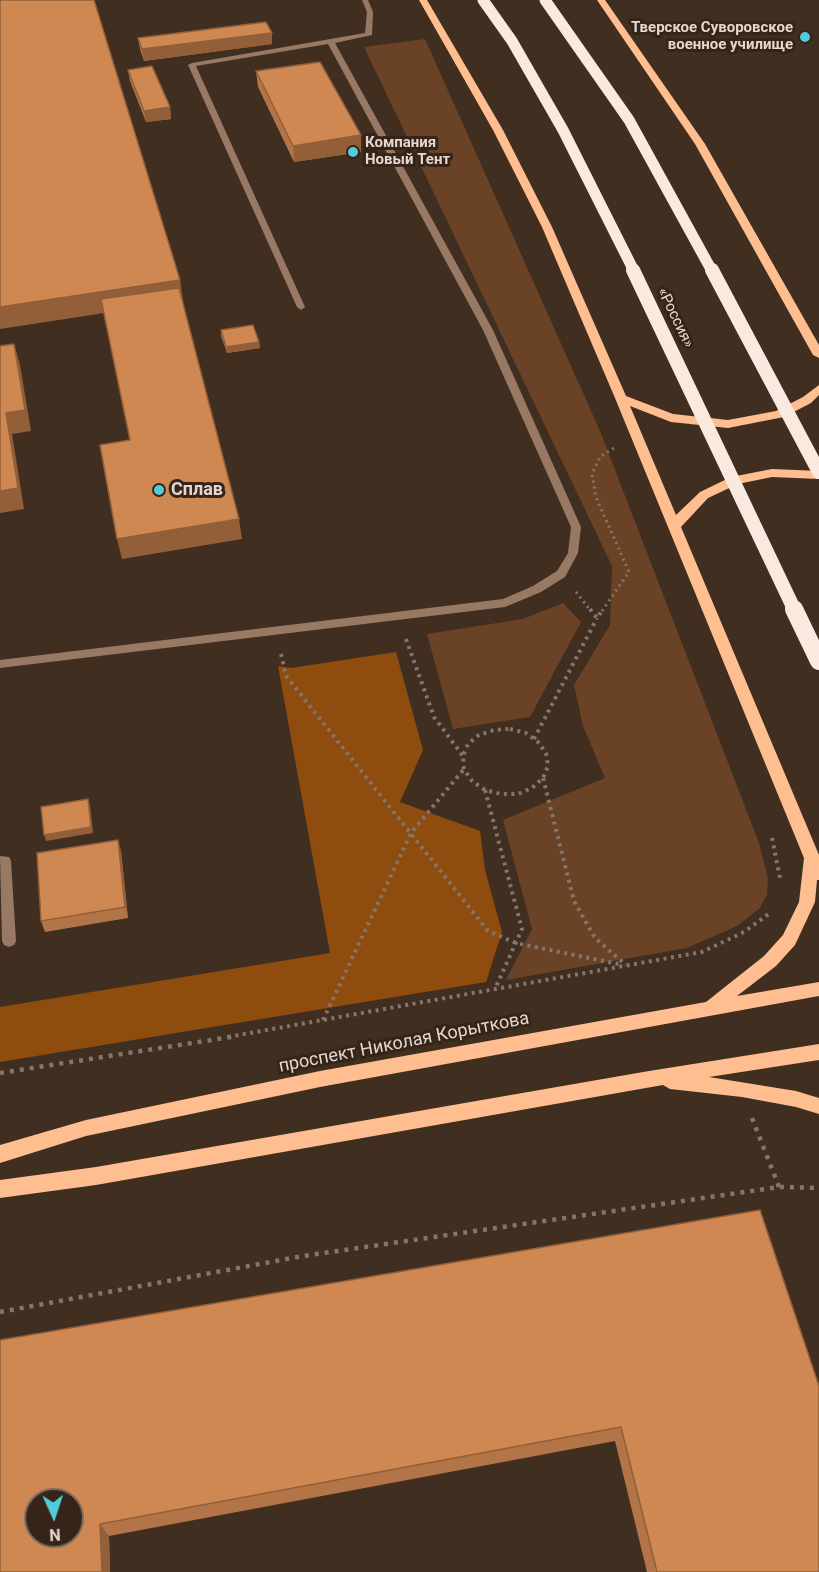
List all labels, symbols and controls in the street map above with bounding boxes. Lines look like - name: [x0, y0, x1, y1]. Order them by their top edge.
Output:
- place label: Тверское Суворовское военное училище: [631, 19, 793, 54]
- marker: Тверское Суворовское военное училище: [798, 30, 812, 44]
- place label: Компания Новый Тент: [365, 134, 450, 169]
- marker: Компания Новый Тент: [346, 145, 360, 159]
- street label: «Россия»: [653, 285, 697, 351]
- place label: Сплав: [171, 479, 223, 501]
- marker: Сплав: [152, 483, 166, 497]
- street label: проспект Николая Корыткова: [277, 1008, 531, 1078]
- north arrow: [24, 1488, 84, 1548]
- text: N: [49, 1525, 61, 1544]

